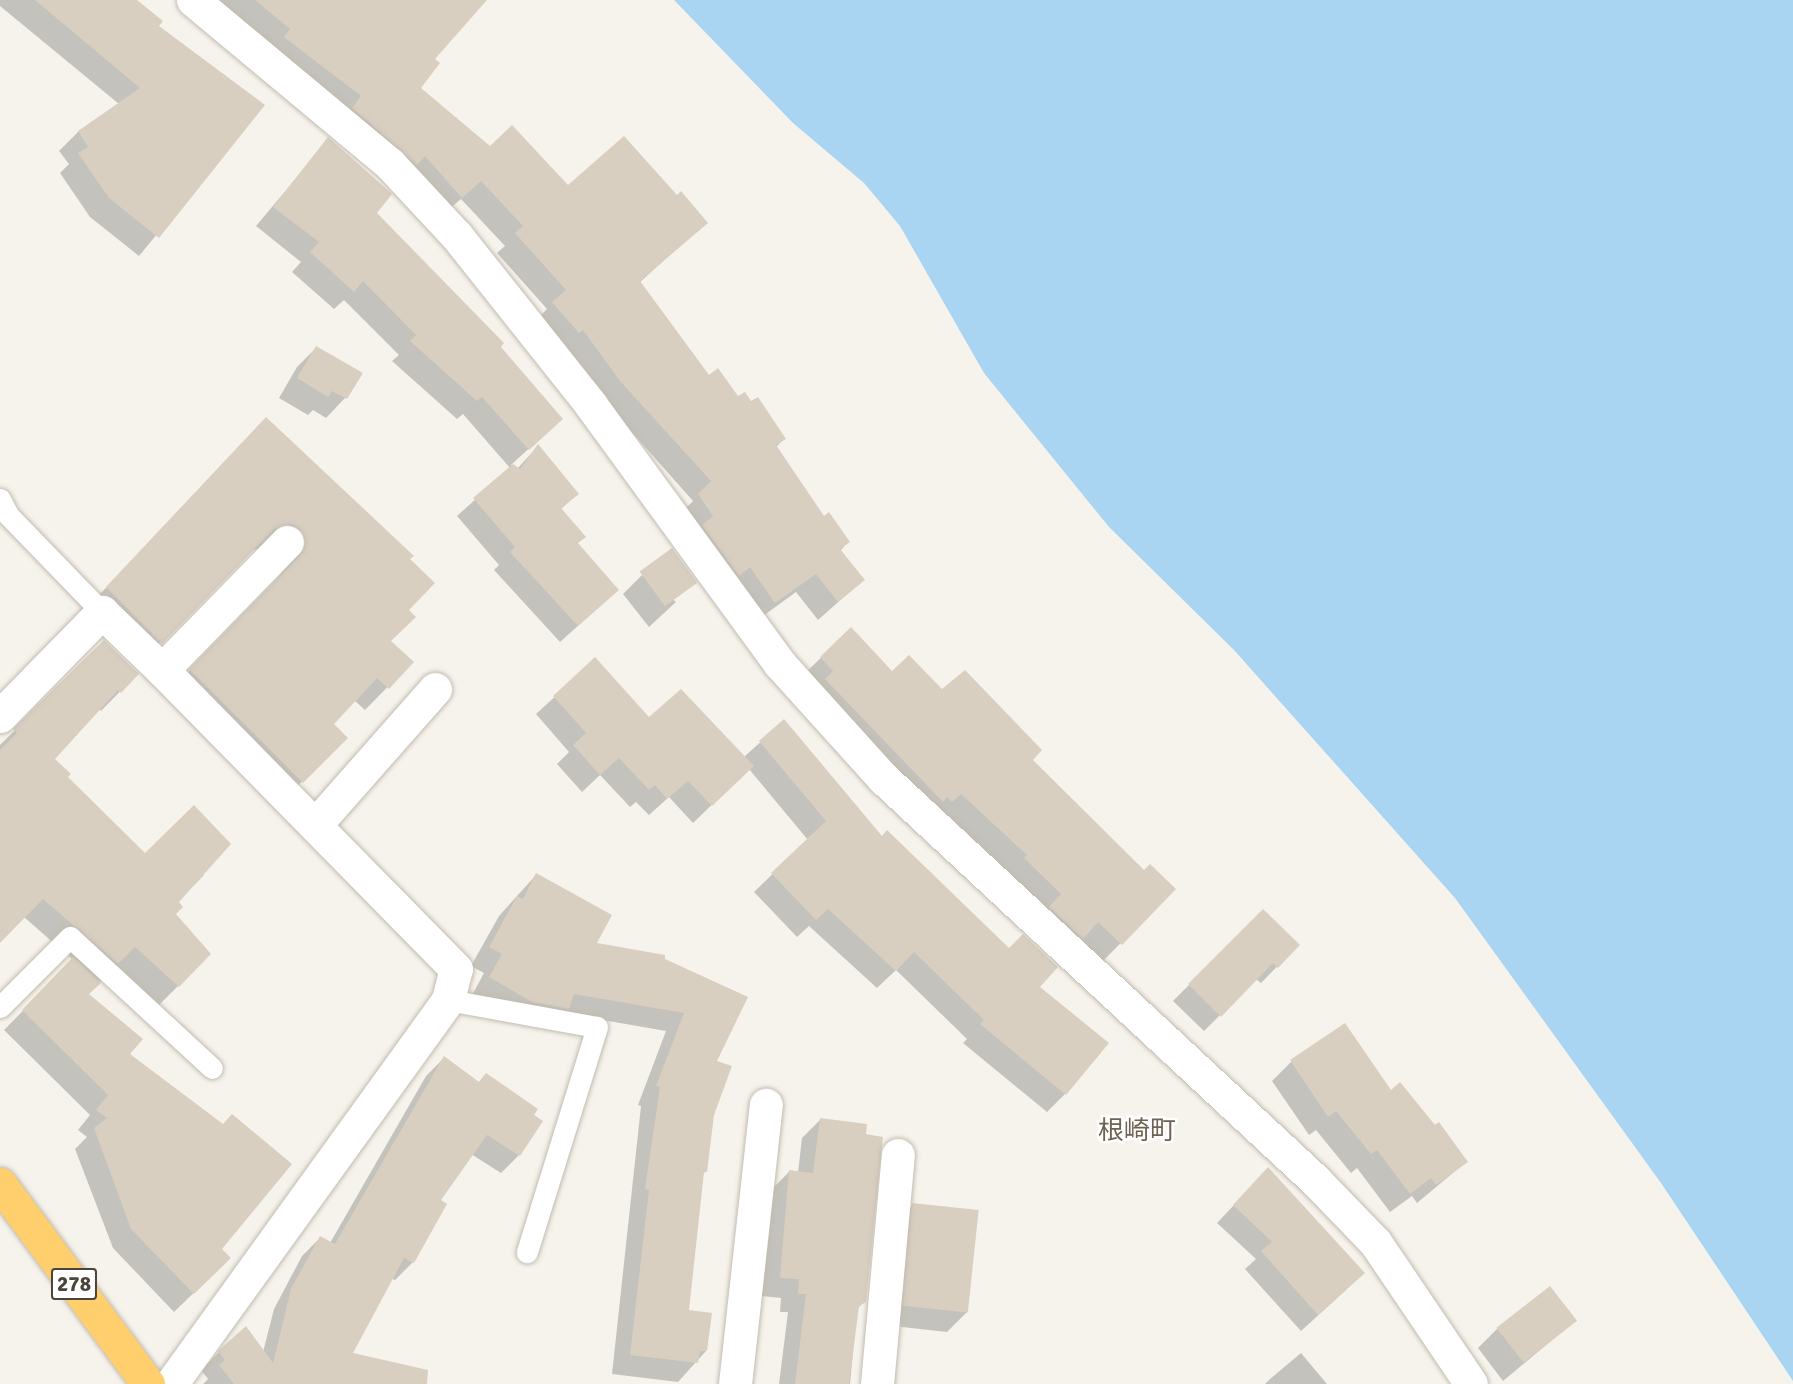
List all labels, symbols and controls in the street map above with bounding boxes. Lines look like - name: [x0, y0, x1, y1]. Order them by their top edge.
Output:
- district label: 根崎町: [1098, 1116, 1176, 1148]
- road number: 278: [50, 1266, 98, 1302]

